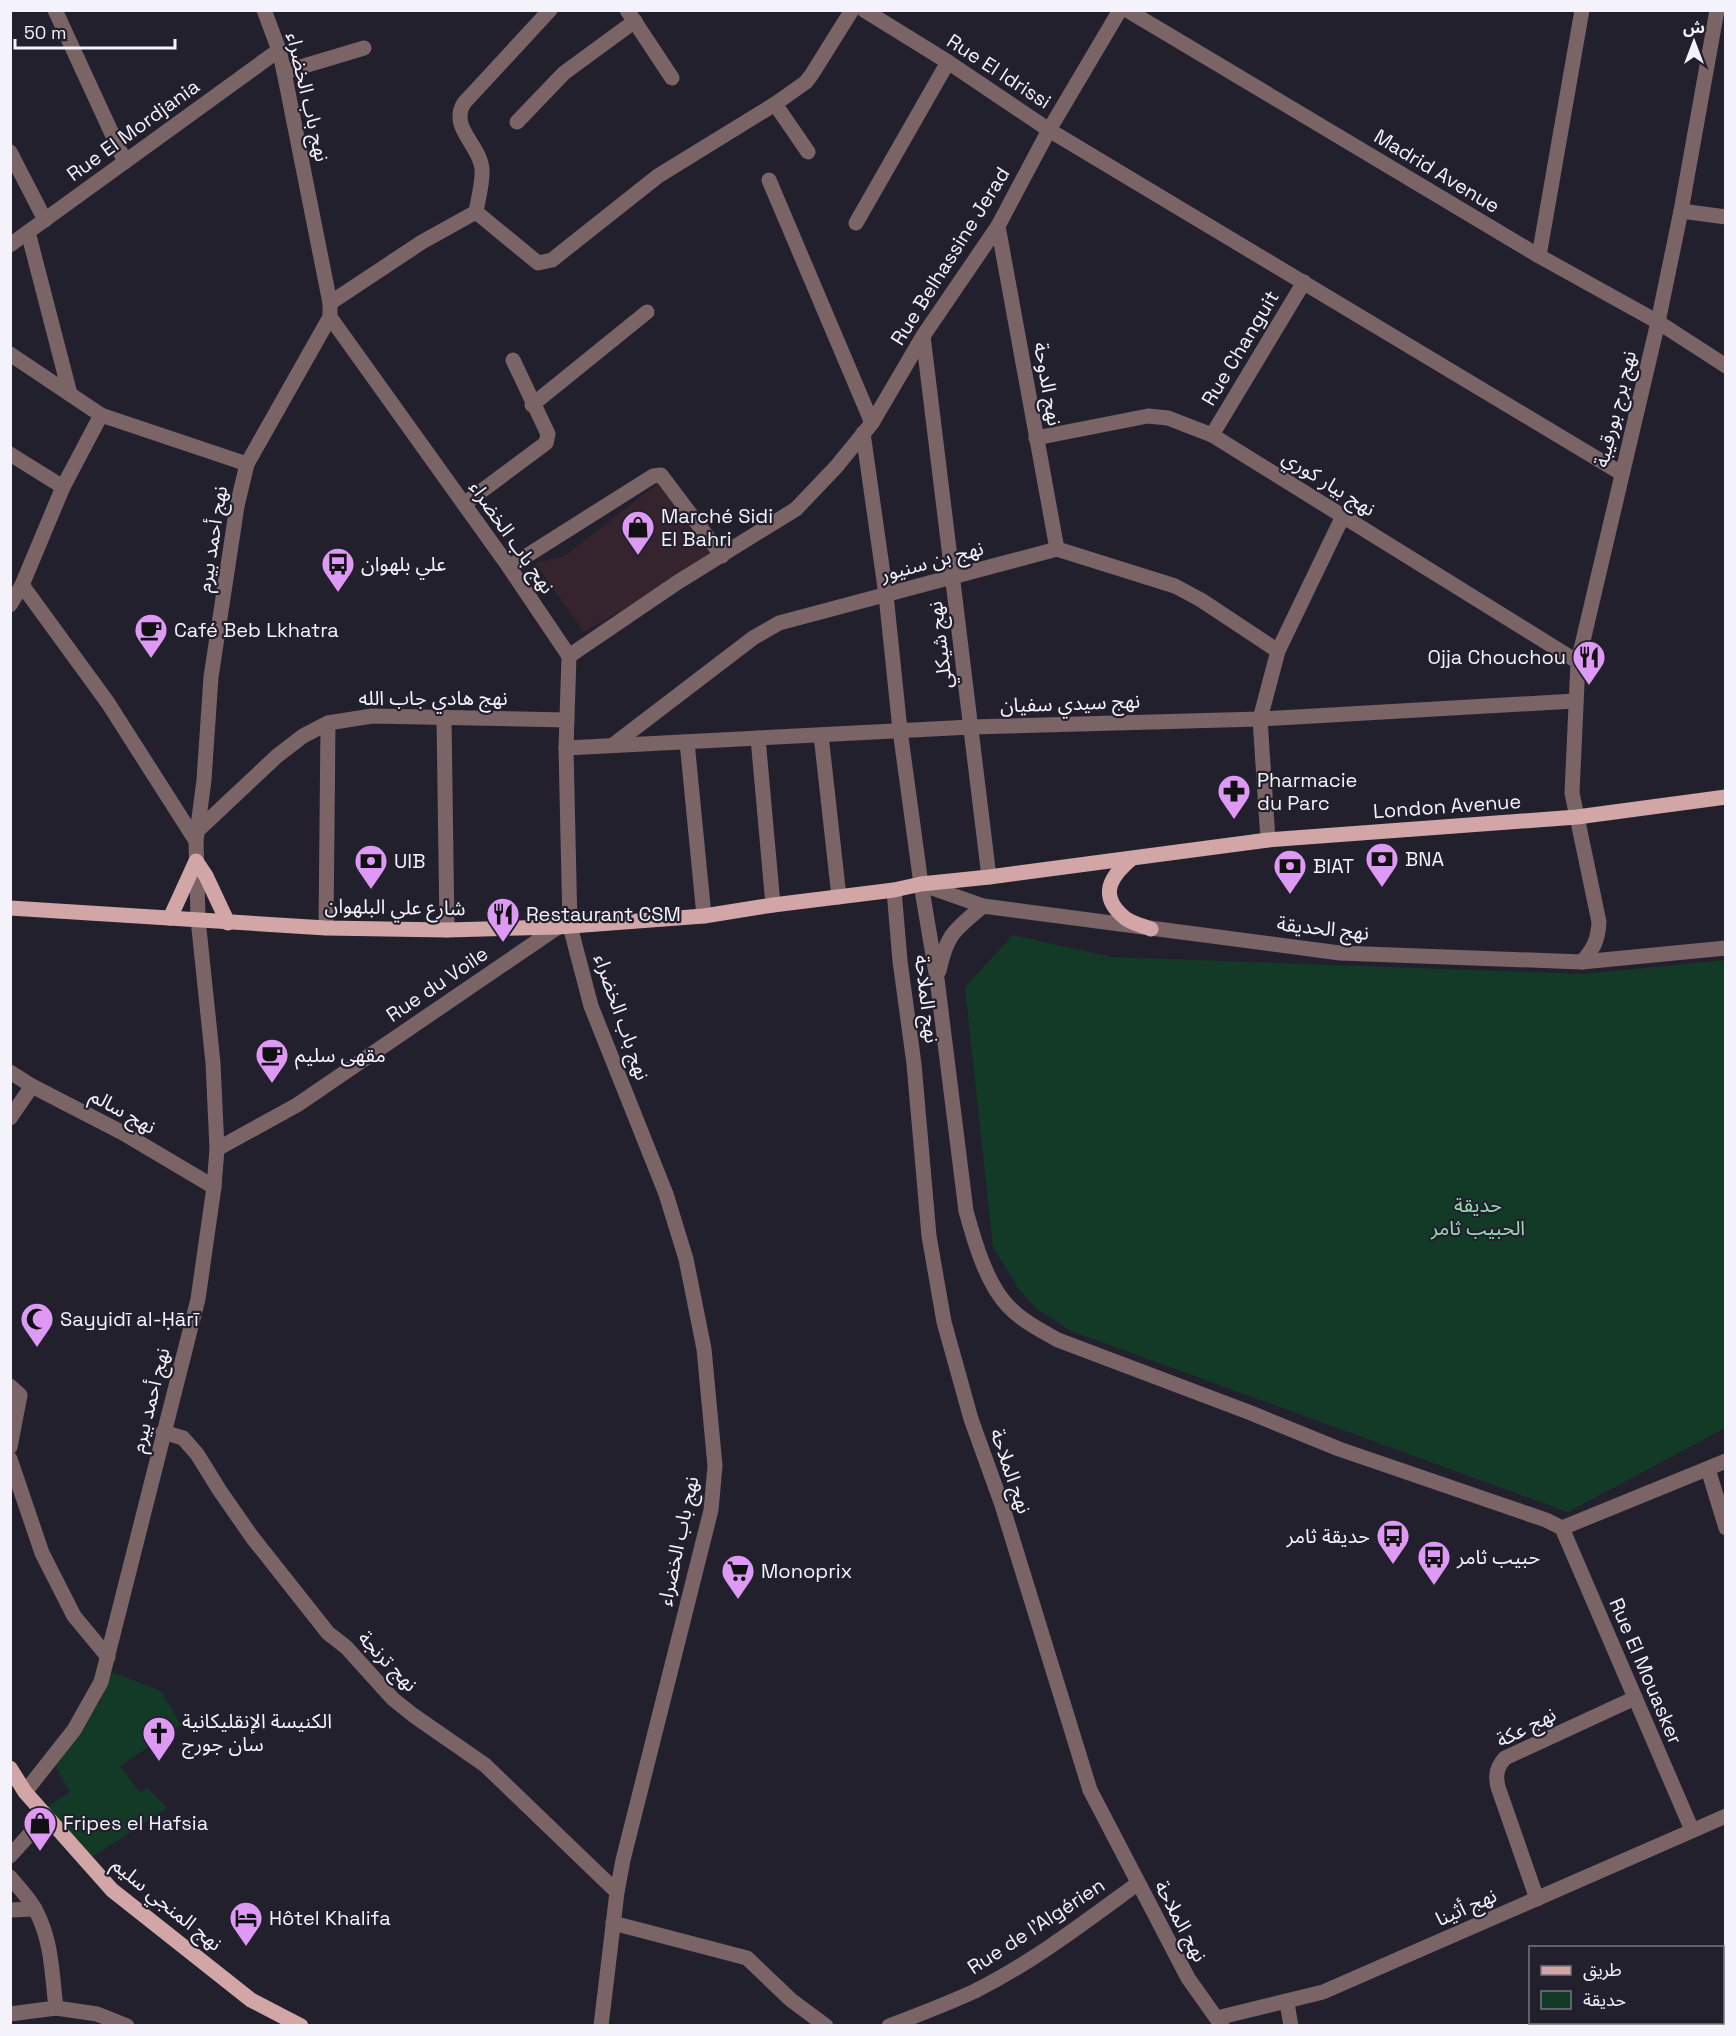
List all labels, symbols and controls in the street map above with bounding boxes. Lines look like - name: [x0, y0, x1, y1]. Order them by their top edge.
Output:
- scale bar: [15, 12, 176, 50]
- north arrow: [1664, 12, 1724, 72]
- text: ش: [1683, 17, 1705, 38]
- text: 50 m: [24, 21, 66, 44]
- street label: Rue El Idrissi: [942, 28, 1056, 114]
- street label: نهج باب الخضراء: [279, 30, 336, 165]
- street label: Rue El Mordjania: [61, 73, 205, 187]
- street label: Madrid Avenue: [1369, 123, 1505, 219]
- street label: Rue Belhassine Jerad: [885, 162, 1015, 350]
- street label: Rue Changuit: [1195, 286, 1285, 410]
- street label: نهج الدوحة: [1026, 340, 1068, 428]
- street label: نهج برج بورقيبة: [1588, 348, 1644, 471]
- street label: نهج بيار كوري: [1276, 444, 1380, 524]
- street label: نهج باب الخضراء: [462, 476, 560, 600]
- street label: نهج أحمد بيرم: [191, 484, 235, 594]
- place label: Marché Sidi El Bahri: [661, 503, 773, 552]
- shop icon: Marché Sidi El Bahri: [620, 509, 656, 556]
- street label: نهج بن سنيور: [877, 535, 987, 589]
- bus stop icon: علي بلهوان: [320, 546, 356, 593]
- place label: علي بلهوان: [361, 551, 446, 580]
- street label: نهج شيكلي: [922, 600, 961, 690]
- cafe icon: Café Beb Lkhatra: [133, 612, 169, 659]
- place label: Café Beb Lkhatra: [174, 617, 339, 643]
- restaurant icon: Ojja Chouchou: [1571, 639, 1607, 686]
- place label: Ojja Chouchou: [1428, 644, 1566, 670]
- street label: نهج هادي جاب الله: [358, 685, 508, 714]
- street label: نهج سيدي سفيان: [999, 688, 1141, 721]
- place label: Pharmacie du Parc: [1257, 767, 1357, 816]
- pharmacy icon: Pharmacie du Parc: [1216, 773, 1252, 820]
- street label: London Avenue: [1372, 788, 1522, 824]
- bank icon: BNA: [1364, 841, 1400, 888]
- bank icon: UIB: [353, 843, 389, 890]
- place label: BNA: [1405, 846, 1445, 872]
- place label: UIB: [394, 848, 425, 874]
- bank icon: BIAT: [1272, 848, 1308, 895]
- place label: BIAT: [1313, 853, 1354, 879]
- street label: شارع علي البلهوان: [324, 893, 466, 924]
- restaurant icon: Restaurant CSM: [485, 896, 521, 943]
- place label: Restaurant CSM: [526, 901, 681, 927]
- street label: نهج الحديقة: [1275, 910, 1370, 948]
- street label: Rue du Voile: [381, 940, 493, 1028]
- street label: نهج باب الخضراء: [586, 950, 656, 1084]
- street label: نهج الملاحة: [907, 953, 945, 1045]
- cafe icon: مقهى سليم: [254, 1037, 290, 1084]
- place label: مقهى سليم: [295, 1042, 386, 1070]
- street label: نهج سالم: [84, 1082, 161, 1141]
- park label: حديقة الحبيب ثامر: [1430, 1192, 1525, 1241]
- mosque icon: Sayyidī al-Ḥārī: [19, 1301, 55, 1348]
- place label: Sayyidī al-Ḥārī: [60, 1306, 200, 1332]
- street label: نهج أحمد بيرم: [124, 1345, 178, 1456]
- street label: نهج الملاحة: [982, 1425, 1038, 1518]
- street label: نهج باب الخضراء: [652, 1474, 706, 1609]
- bus stop icon: حديقة ثامر: [1375, 1518, 1411, 1565]
- place label: حديقة ثامر: [1286, 1523, 1370, 1549]
- bus stop icon: حبيب ثامر: [1416, 1539, 1452, 1586]
- place label: حبيب ثامر: [1456, 1544, 1540, 1570]
- supermarket icon: Monoprix: [720, 1553, 756, 1600]
- place label: Monoprix: [761, 1558, 852, 1584]
- street label: Rue El Mouasker: [1603, 1594, 1689, 1748]
- street label: نهج ترنجة: [351, 1625, 423, 1698]
- street label: نهج عكة: [1492, 1701, 1561, 1755]
- place label: الكنيسة الإنقليكانية سان جورج: [182, 1708, 332, 1759]
- church icon: الكنيسة الإنقليكانية سان جورج: [141, 1715, 177, 1762]
- shop icon: Fripes el Hafsia: [22, 1805, 58, 1852]
- place label: Fripes el Hafsia: [63, 1810, 208, 1836]
- street label: نهج المنجي سليم: [105, 1851, 228, 1959]
- street label: Rue de l'Algérien: [962, 1872, 1110, 1980]
- street label: نهج الملاحة: [1147, 1876, 1213, 1967]
- street label: نهج أثينا: [1431, 1882, 1502, 1934]
- hotel icon: Hôtel Khalifa: [228, 1900, 264, 1947]
- place label: Hôtel Khalifa: [269, 1905, 391, 1931]
- legend: [1529, 1946, 1724, 2024]
- text: طريق: [1583, 1958, 1622, 1981]
- text: حديقة: [1583, 1988, 1626, 2011]

